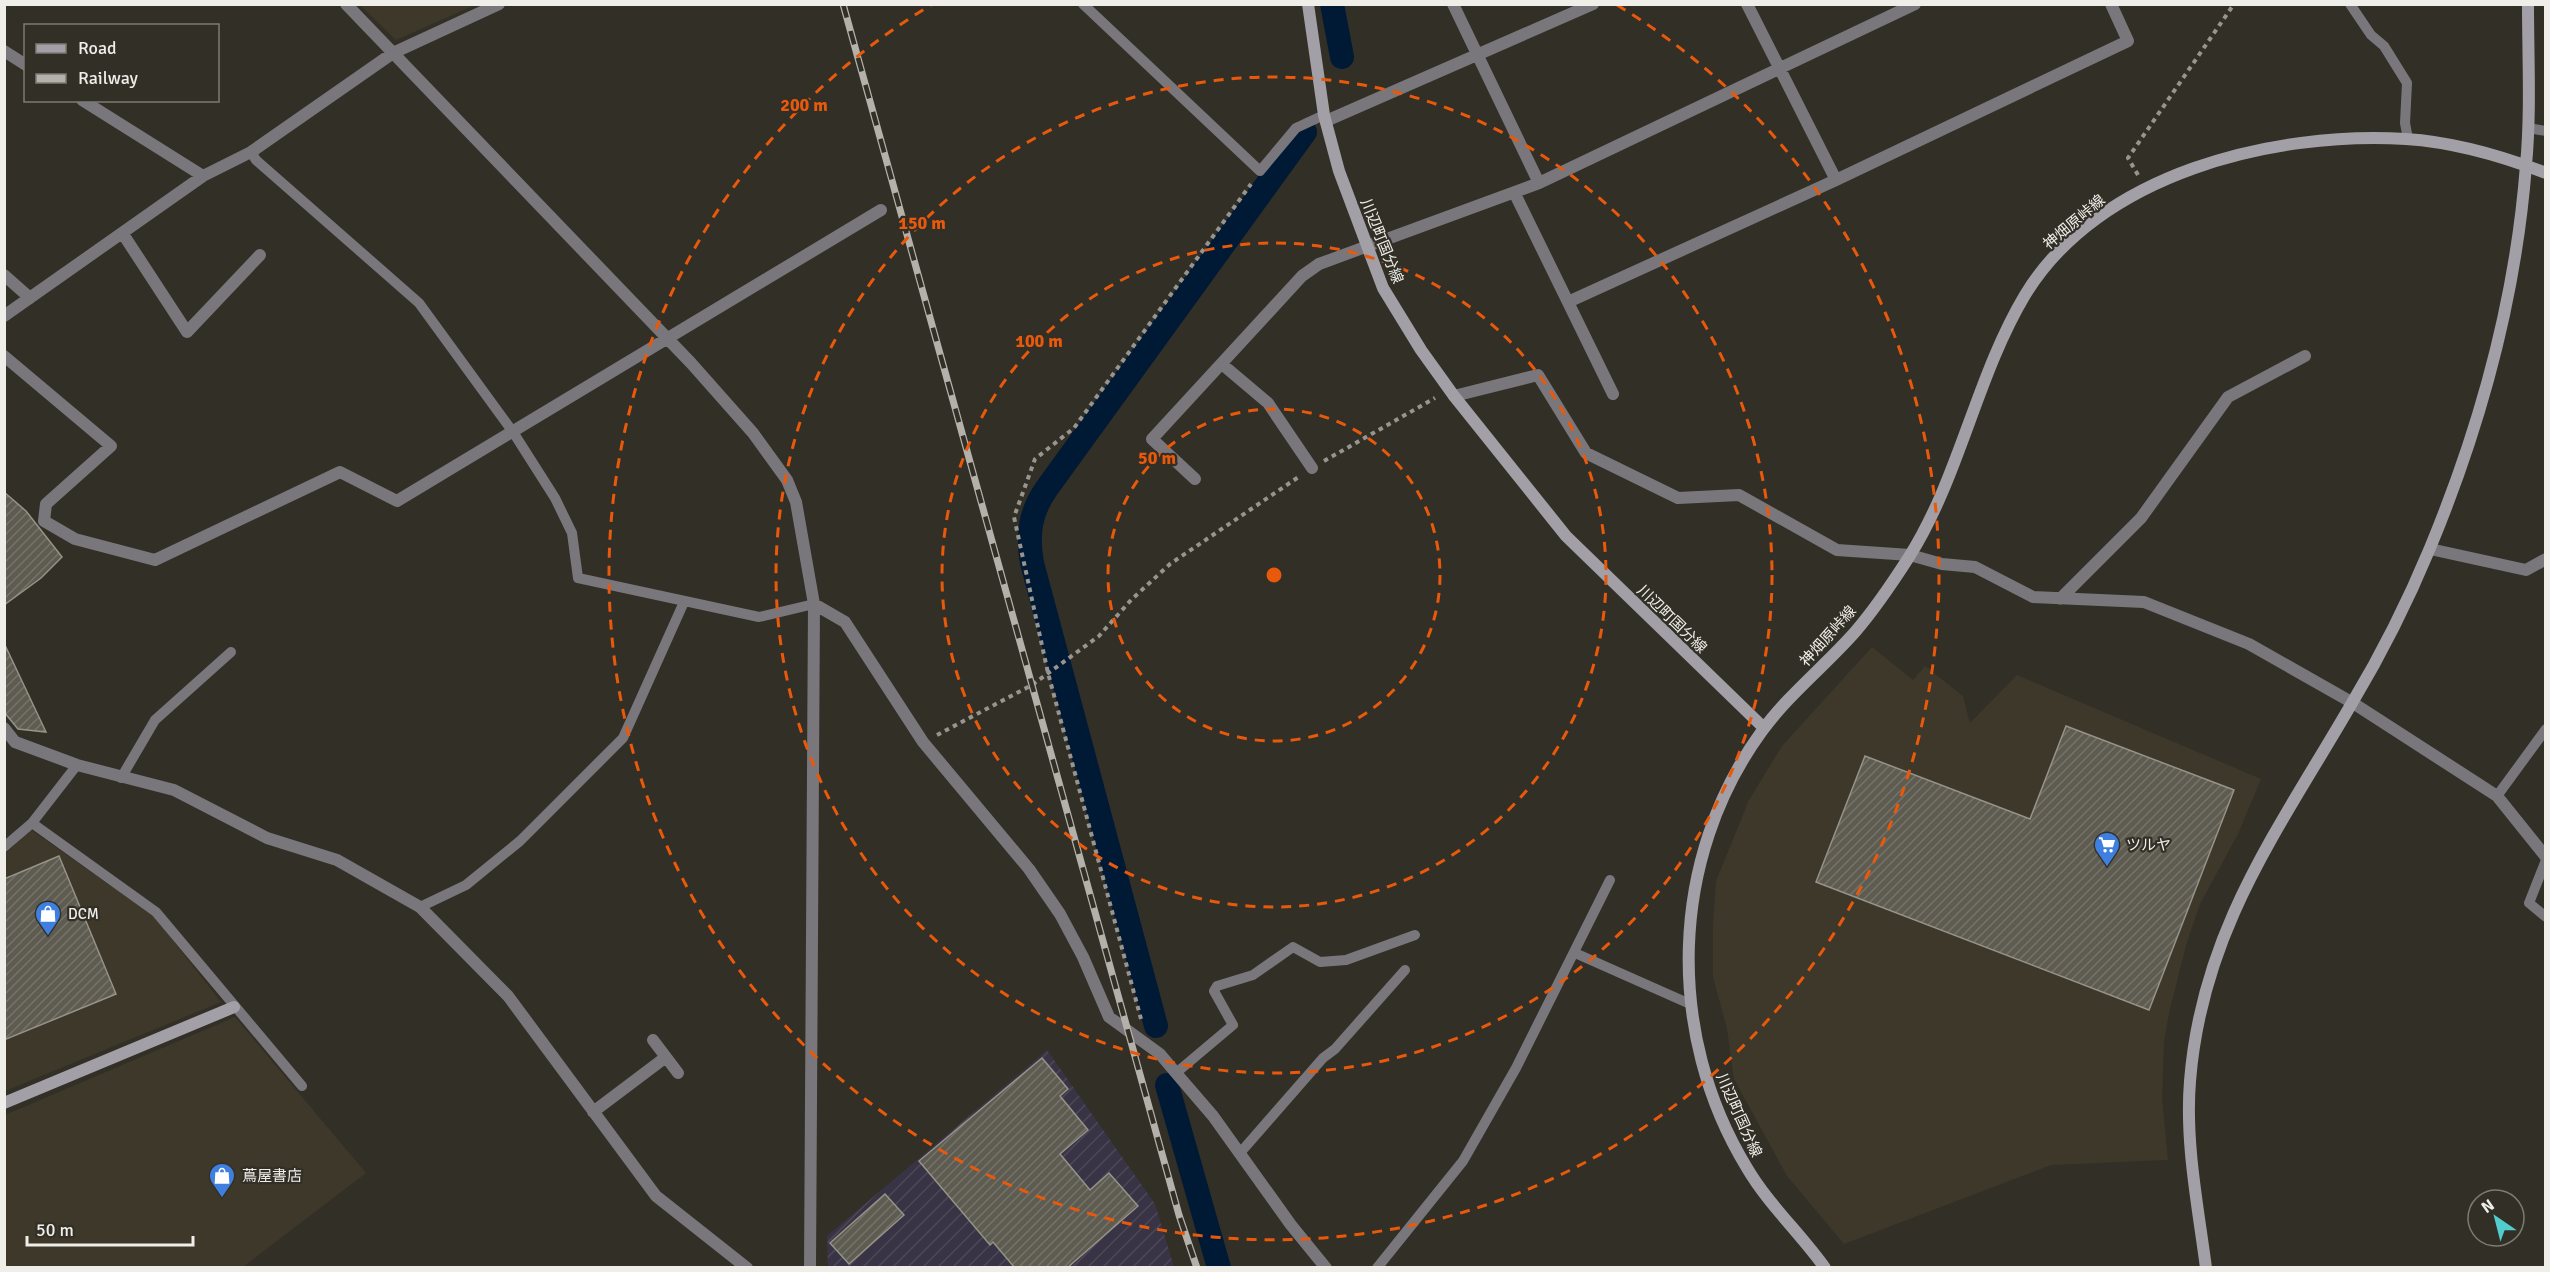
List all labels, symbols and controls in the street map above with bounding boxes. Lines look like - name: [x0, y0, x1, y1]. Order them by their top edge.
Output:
- legend: [24, 24, 219, 102]
- text: Road: [78, 37, 117, 59]
- text: Railway: [78, 67, 139, 89]
- text: 200 m: [780, 94, 828, 116]
- street label: 神畑原峠線: [2039, 191, 2109, 253]
- street label: 川辺町国分線: [1357, 196, 1407, 286]
- text: 150 m: [898, 212, 946, 234]
- text: 100 m: [1015, 330, 1063, 352]
- text: 50 m: [1138, 447, 1176, 469]
- centre of rings: [1264, 565, 1284, 585]
- street label: 川辺町国分線: [1633, 581, 1711, 657]
- street label: 神畑原峠線: [1796, 602, 1860, 670]
- supermarket icon: ツルヤ: [2092, 830, 2122, 868]
- place label: ツルヤ: [2126, 836, 2171, 854]
- shop icon: DCM: [33, 899, 63, 937]
- place label: DCM: [68, 905, 99, 923]
- street label: 川辺町国分線: [1712, 1070, 1766, 1160]
- shop icon: 蔦屋書店: [207, 1161, 237, 1199]
- place label: 蔦屋書店: [242, 1167, 302, 1185]
- north arrow: [2466, 1188, 2526, 1248]
- text: N: [2478, 1195, 2498, 1218]
- scale bar: [27, 1209, 194, 1247]
- text: 50 m: [36, 1219, 74, 1241]

